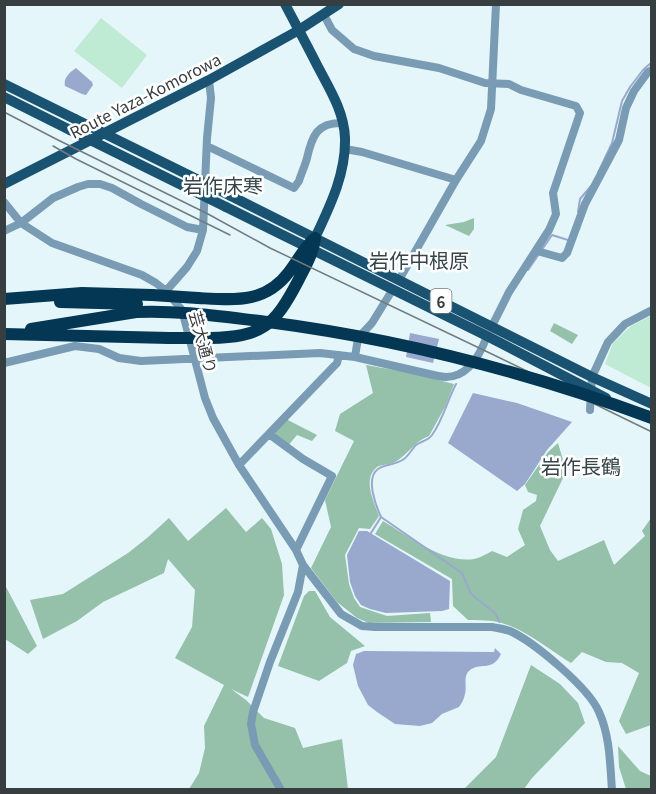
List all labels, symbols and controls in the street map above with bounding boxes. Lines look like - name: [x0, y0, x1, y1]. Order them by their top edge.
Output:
- street label: Route Yaza-Komorowa: [65, 46, 225, 144]
- district label: 岩作床寒: [183, 170, 263, 199]
- district label: 岩作中根原: [369, 245, 469, 274]
- road number: 6: [430, 289, 452, 313]
- street label: 芸大通り: [184, 308, 224, 376]
- district label: 岩作長鶴: [541, 451, 621, 480]

